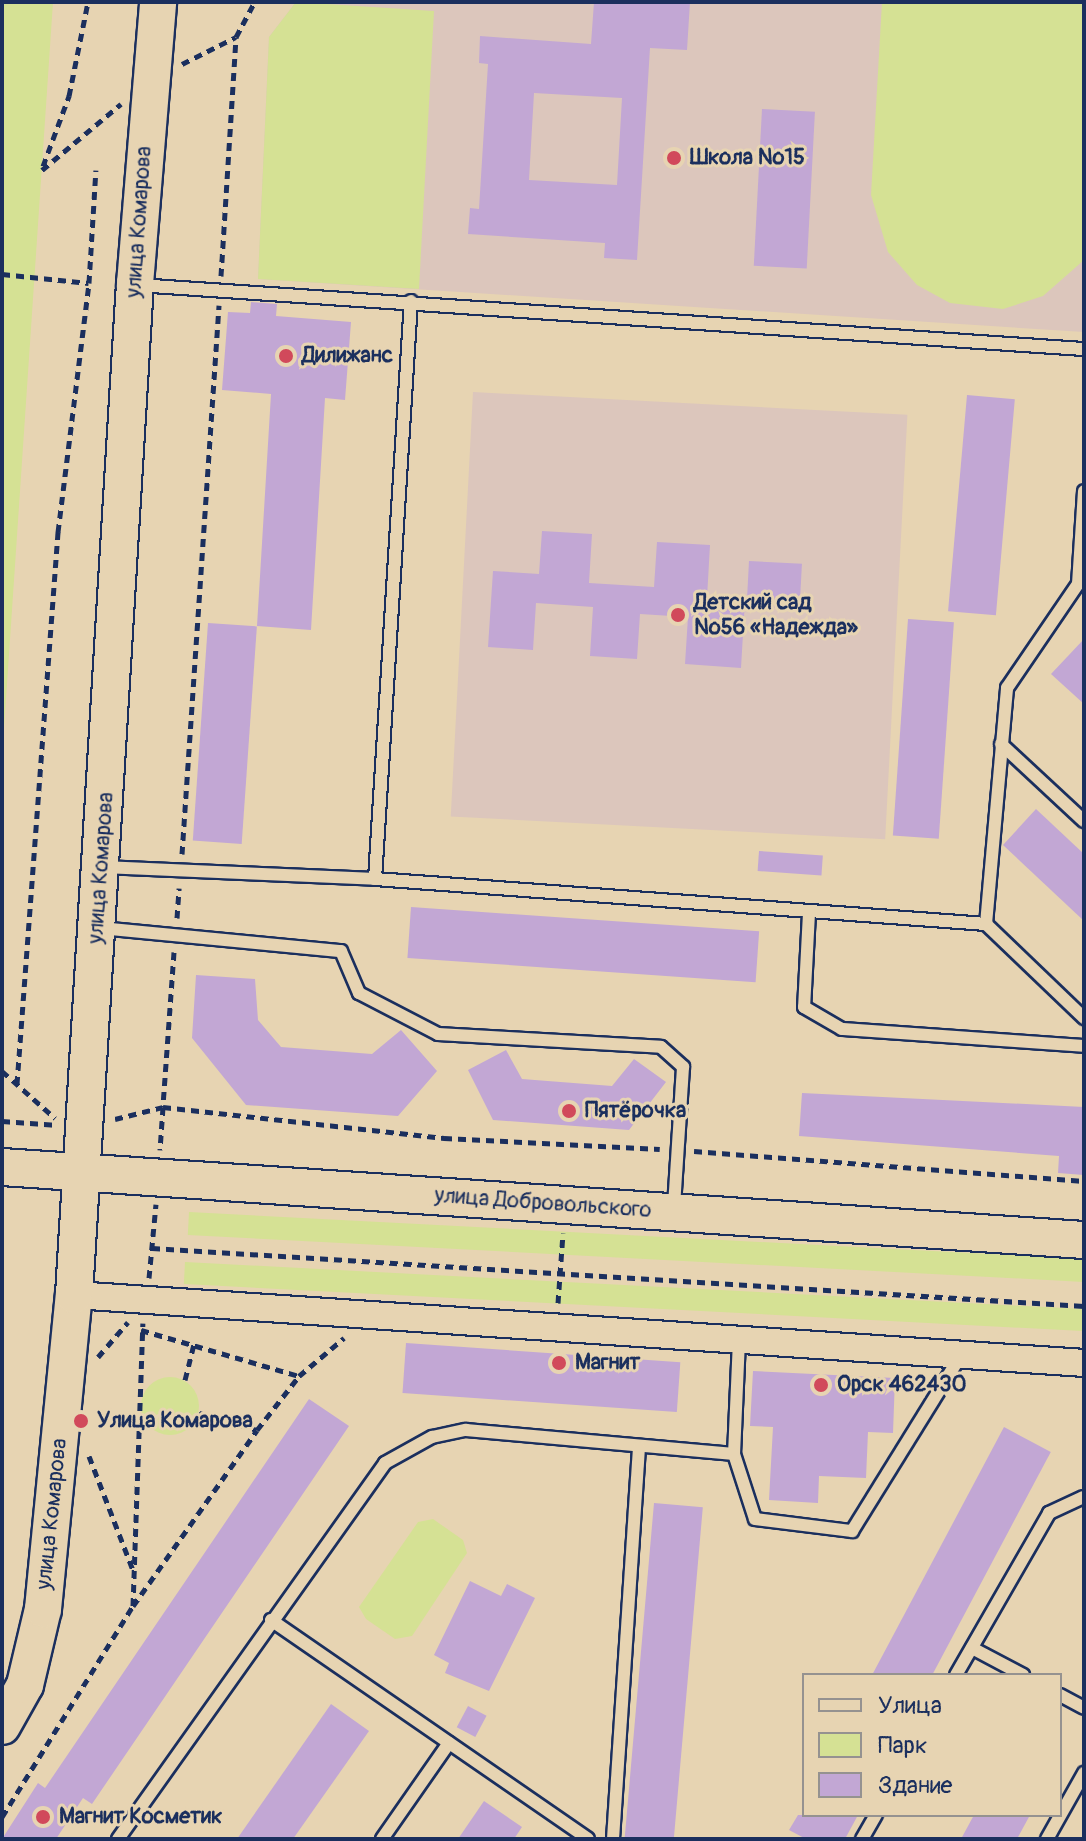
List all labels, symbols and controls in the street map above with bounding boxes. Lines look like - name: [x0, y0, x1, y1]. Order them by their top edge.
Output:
- street label: улица Комарова: [121, 145, 157, 299]
- place label: Школа №15: [690, 145, 805, 171]
- marker: Школа №15: [665, 149, 683, 167]
- place label: Дилижанс: [302, 343, 393, 369]
- marker: Дилижанс: [277, 347, 295, 365]
- place label: Детский сад №56 «Надежда»: [694, 589, 858, 640]
- marker: Детский сад №56 «Надежда»: [669, 606, 687, 624]
- street label: улица Комарова: [83, 791, 119, 945]
- place label: Пятёрочка: [585, 1098, 686, 1124]
- marker: Пятёрочка: [560, 1102, 578, 1120]
- street label: улица Добровольского: [434, 1182, 652, 1224]
- place label: Магнит: [575, 1350, 640, 1376]
- marker: Магнит: [550, 1354, 568, 1372]
- place label: Орск 462430: [837, 1372, 967, 1398]
- marker: Орск 462430: [812, 1376, 830, 1394]
- place label: Улица Комарова: [97, 1408, 253, 1434]
- marker: Улица Комарова: [72, 1412, 90, 1430]
- street label: улица Комарова: [31, 1437, 73, 1591]
- legend: [802, 1673, 1062, 1817]
- text: Улица: [878, 1691, 942, 1720]
- text: Парк: [878, 1731, 927, 1760]
- text: Здание: [878, 1771, 952, 1800]
- place label: Магнит Косметик: [59, 1804, 222, 1830]
- marker: Магнит Косметик: [34, 1808, 52, 1826]

